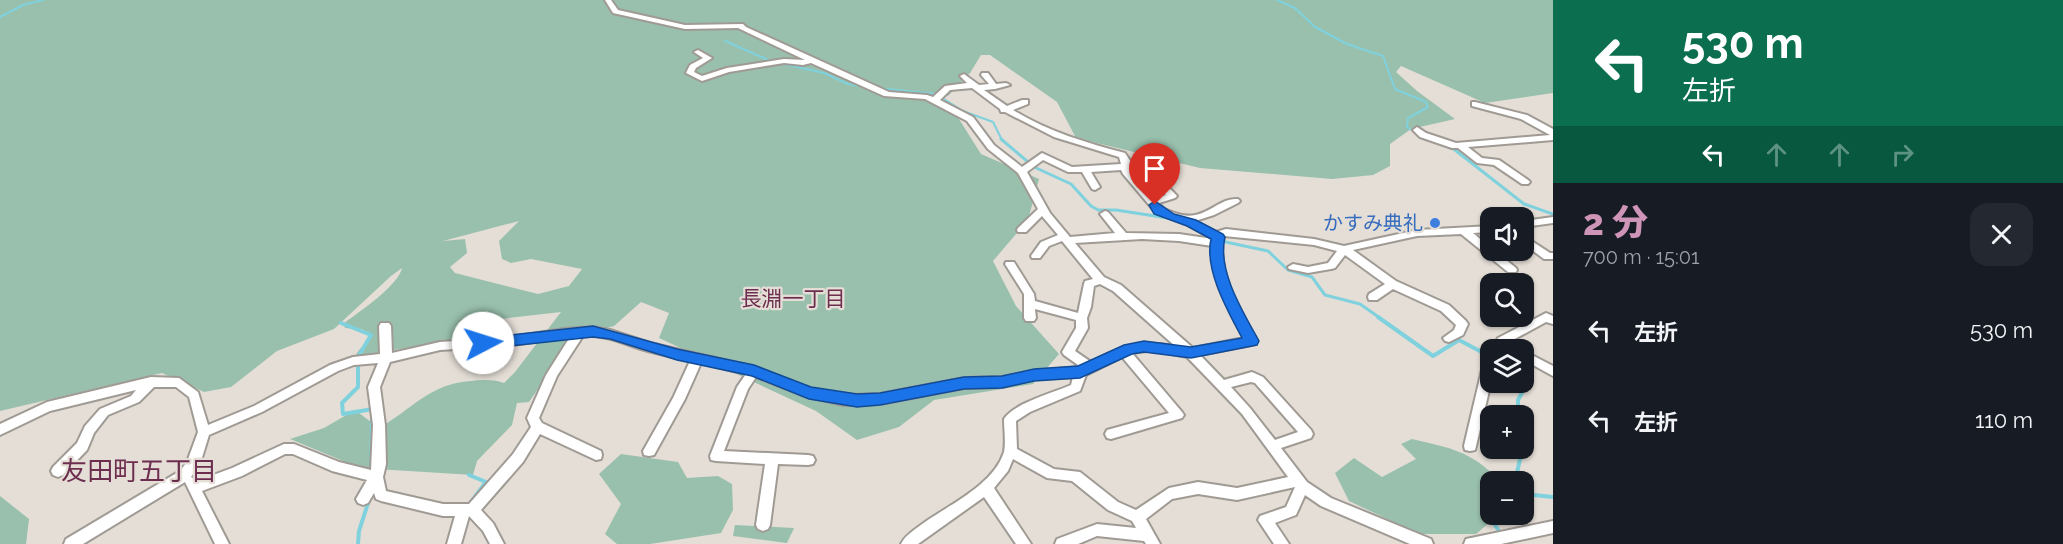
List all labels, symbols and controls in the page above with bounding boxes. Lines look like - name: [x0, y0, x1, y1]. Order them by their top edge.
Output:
- text: 530 m: [1682, 19, 1804, 68]
- icon: left: [1583, 24, 1661, 102]
- text: 左折: [1682, 75, 1736, 106]
- icon: left: [1697, 138, 1730, 171]
- icon: ahead: [1760, 138, 1793, 171]
- icon: ahead: [1823, 138, 1856, 171]
- icon: right: [1886, 138, 1919, 171]
- pin: [1129, 143, 1180, 205]
- icon: arrive: [1138, 152, 1171, 185]
- text: 2 分: [1583, 201, 1648, 243]
- button: close: [1970, 203, 2033, 266]
- map controls: [1480, 207, 1534, 525]
- button: sound: [1480, 207, 1534, 261]
- place label: かすみ典礼: [1323, 211, 1423, 235]
- marker: かすみ典礼: [1428, 216, 1442, 230]
- text: 700 m · 15:01: [1583, 245, 1700, 269]
- button: search: [1480, 273, 1534, 327]
- district label: 長淵一丁目: [741, 286, 846, 311]
- position arrow: [451, 311, 515, 375]
- icon: left: [1583, 314, 1616, 347]
- text: 530 m: [1970, 317, 2033, 343]
- text: 左折: [1634, 319, 1678, 345]
- button: layers: [1480, 339, 1534, 393]
- icon: left: [1583, 404, 1616, 437]
- button: +: [1480, 405, 1534, 459]
- text: 110 m: [1975, 407, 2033, 433]
- text: 左折: [1634, 409, 1678, 435]
- district label: 友田町五丁目: [61, 456, 217, 486]
- button: −: [1480, 471, 1534, 525]

